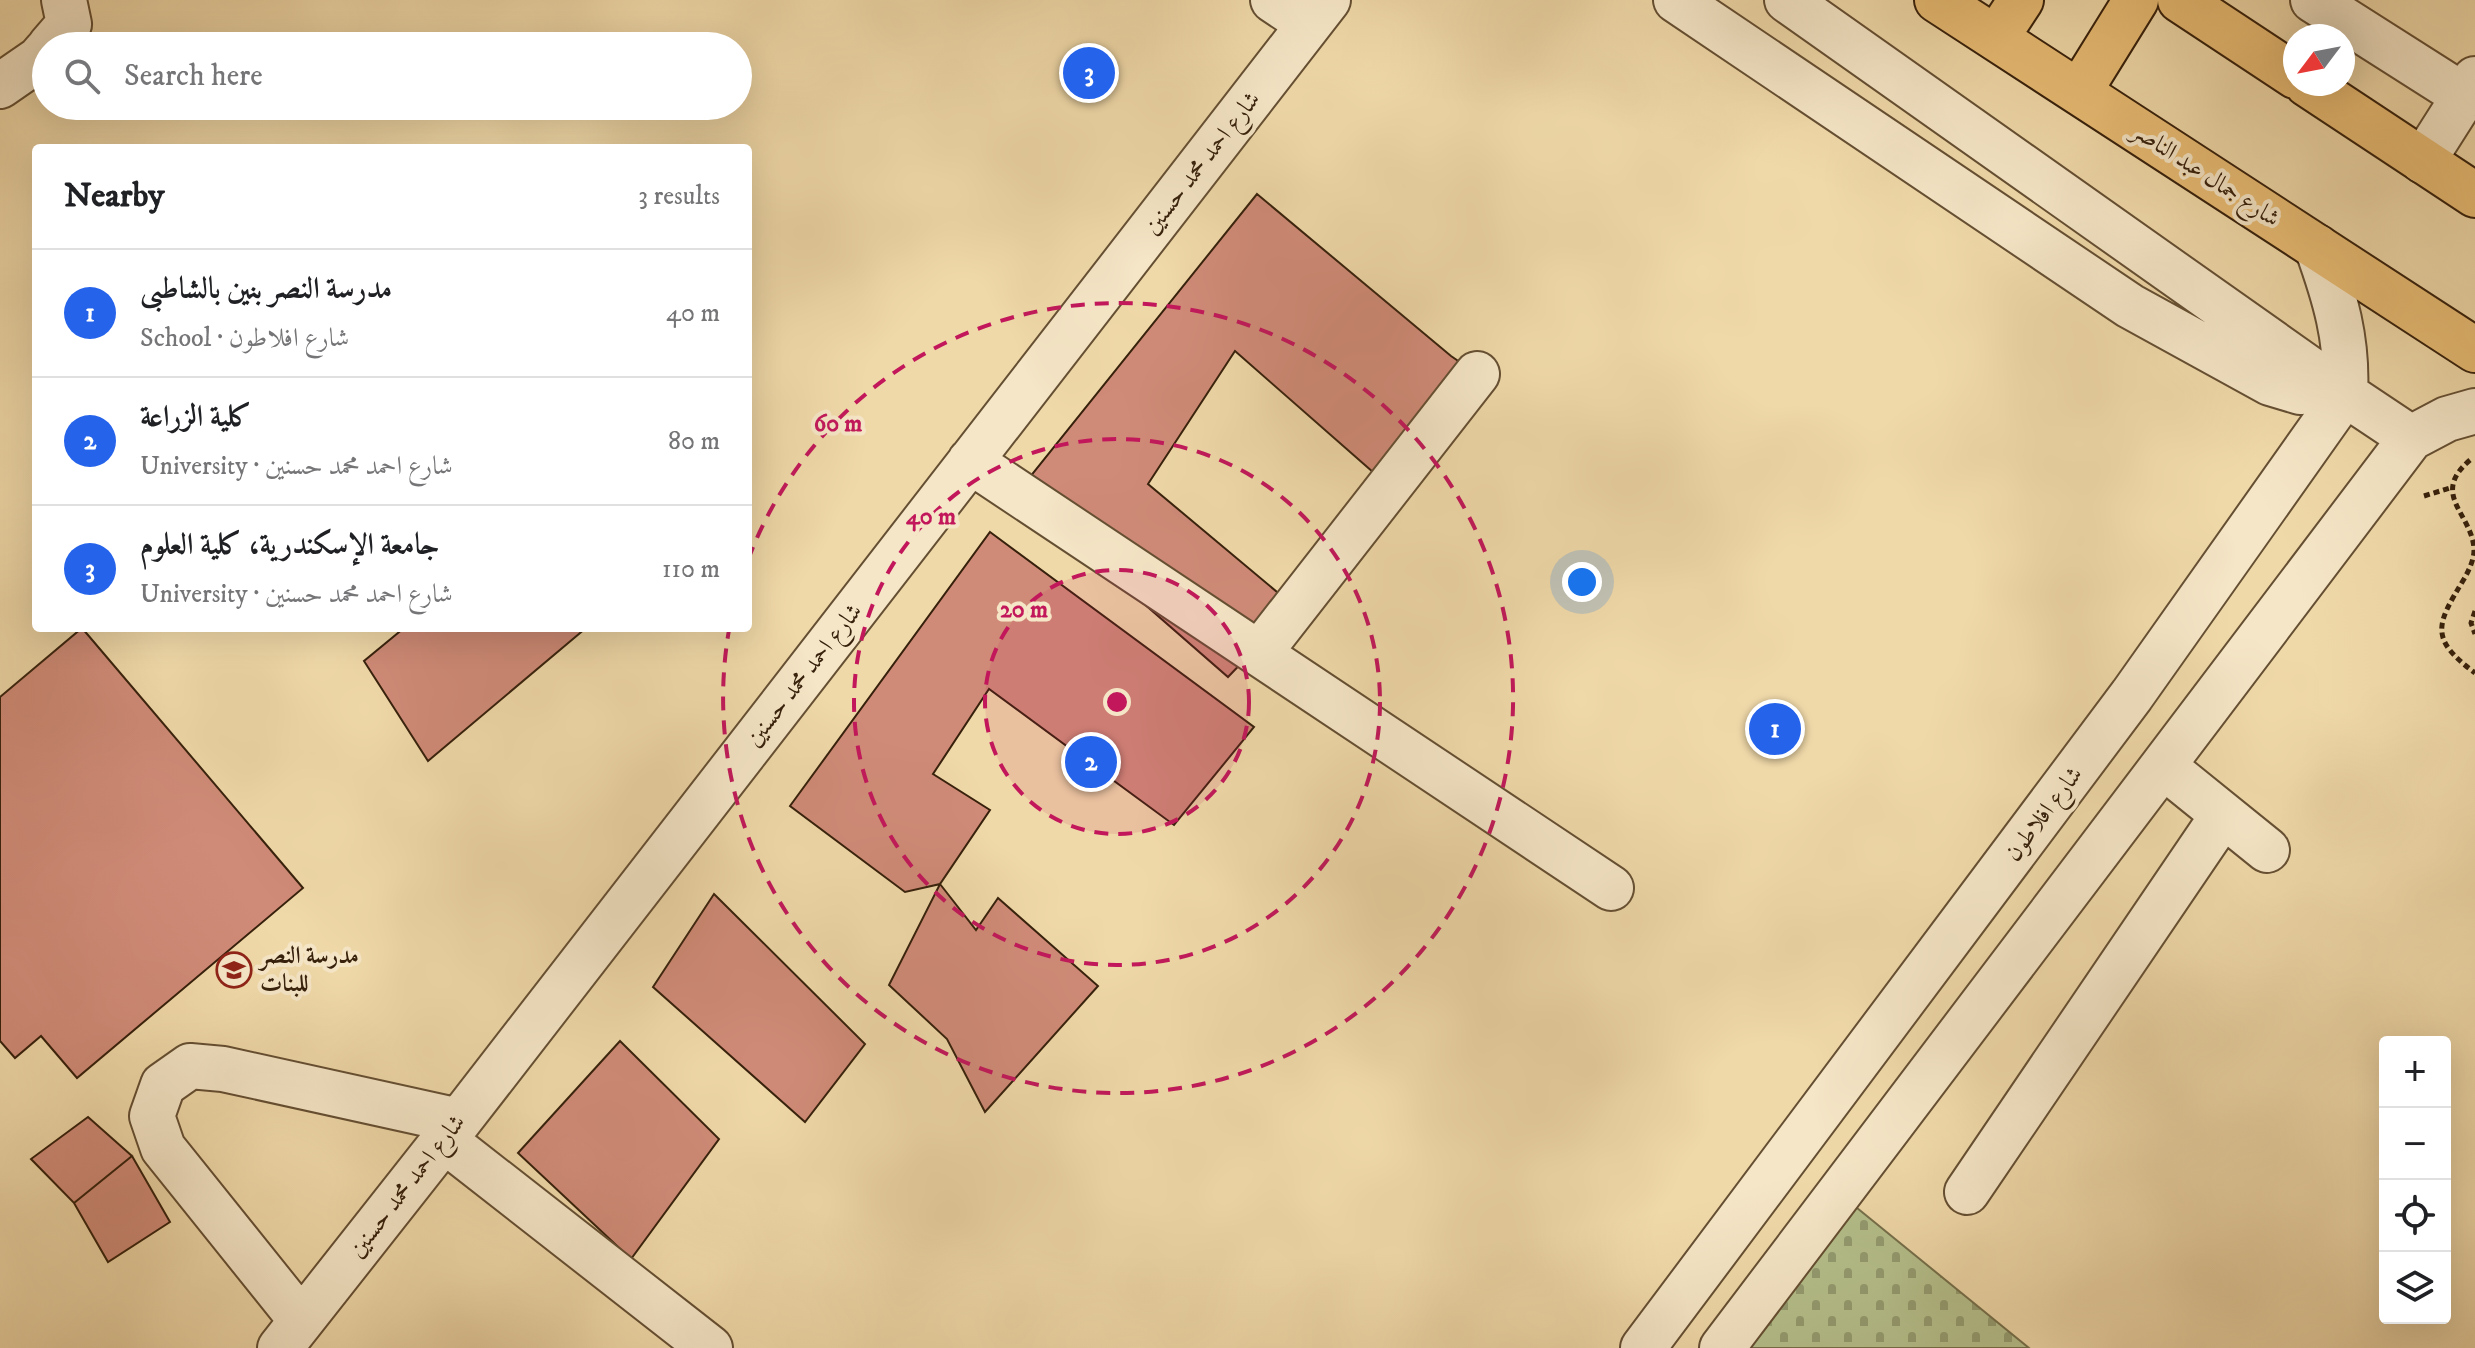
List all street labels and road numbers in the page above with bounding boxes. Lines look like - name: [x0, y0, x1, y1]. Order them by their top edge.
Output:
- street label: شارع احمد محمد حسنين: [1137, 85, 1270, 243]
- street label: شارع جمال عبد الناصر: [2122, 114, 2285, 237]
- street label: شارع احمد محمد حسنين: [739, 597, 872, 755]
- street label: شارع افلاطون: [1999, 761, 2093, 870]
- street label: شارع احمد محمد حسنين: [342, 1108, 475, 1266]

